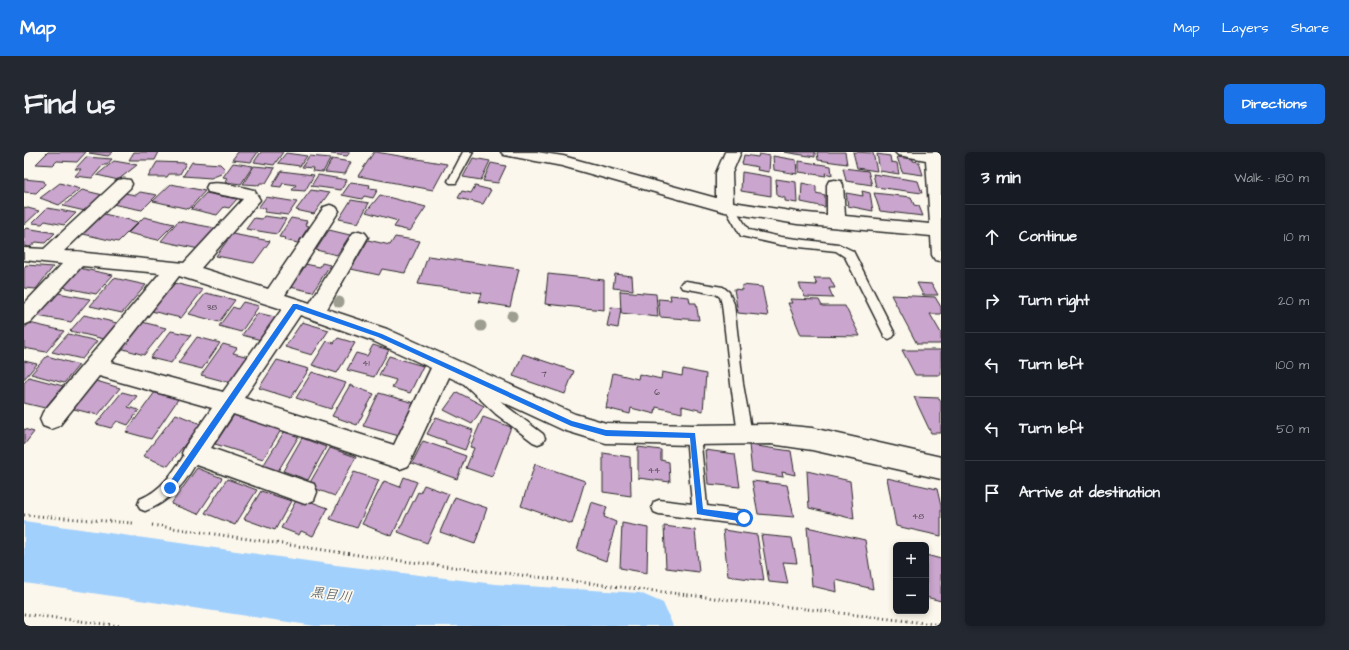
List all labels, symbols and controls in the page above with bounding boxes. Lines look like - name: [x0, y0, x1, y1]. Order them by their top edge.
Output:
- text: Map: [20, 15, 56, 42]
- text: Map: [1173, 18, 1200, 38]
- text: Layers: [1222, 18, 1269, 38]
- text: Share: [1291, 18, 1329, 38]
- button: Directions: [1224, 84, 1325, 124]
- text: Find us: [24, 85, 115, 124]
- text: 3 min: [981, 166, 1021, 190]
- text: Walk · 180 m: [1234, 169, 1309, 187]
- icon: ahead: [981, 226, 1003, 248]
- text: Continue: [1019, 226, 1077, 247]
- text: 10 m: [1284, 228, 1309, 246]
- icon: right: [981, 290, 1003, 312]
- text: Turn right: [1019, 290, 1090, 311]
- text: 20 m: [1278, 292, 1309, 310]
- house number: 38: [207, 301, 217, 314]
- icon: left: [981, 354, 1003, 376]
- text: Turn left: [1019, 354, 1083, 375]
- text: 100 m: [1276, 356, 1309, 374]
- house number: 41: [362, 357, 370, 370]
- house number: 7: [541, 368, 547, 381]
- house number: 6: [654, 386, 660, 399]
- icon: left: [981, 418, 1003, 440]
- text: Turn left: [1019, 418, 1083, 439]
- text: 50 m: [1276, 420, 1309, 438]
- house number: 44: [648, 464, 660, 477]
- route end: [161, 479, 179, 497]
- icon: arrive: [981, 482, 1003, 504]
- text: Arrive at destination: [1019, 482, 1160, 503]
- route start: [735, 509, 753, 527]
- house number: 48: [912, 510, 924, 523]
- map controls: [893, 542, 929, 614]
- button: +: [893, 542, 929, 578]
- button: −: [893, 578, 929, 614]
- water label: 黒目川: [309, 582, 353, 608]

